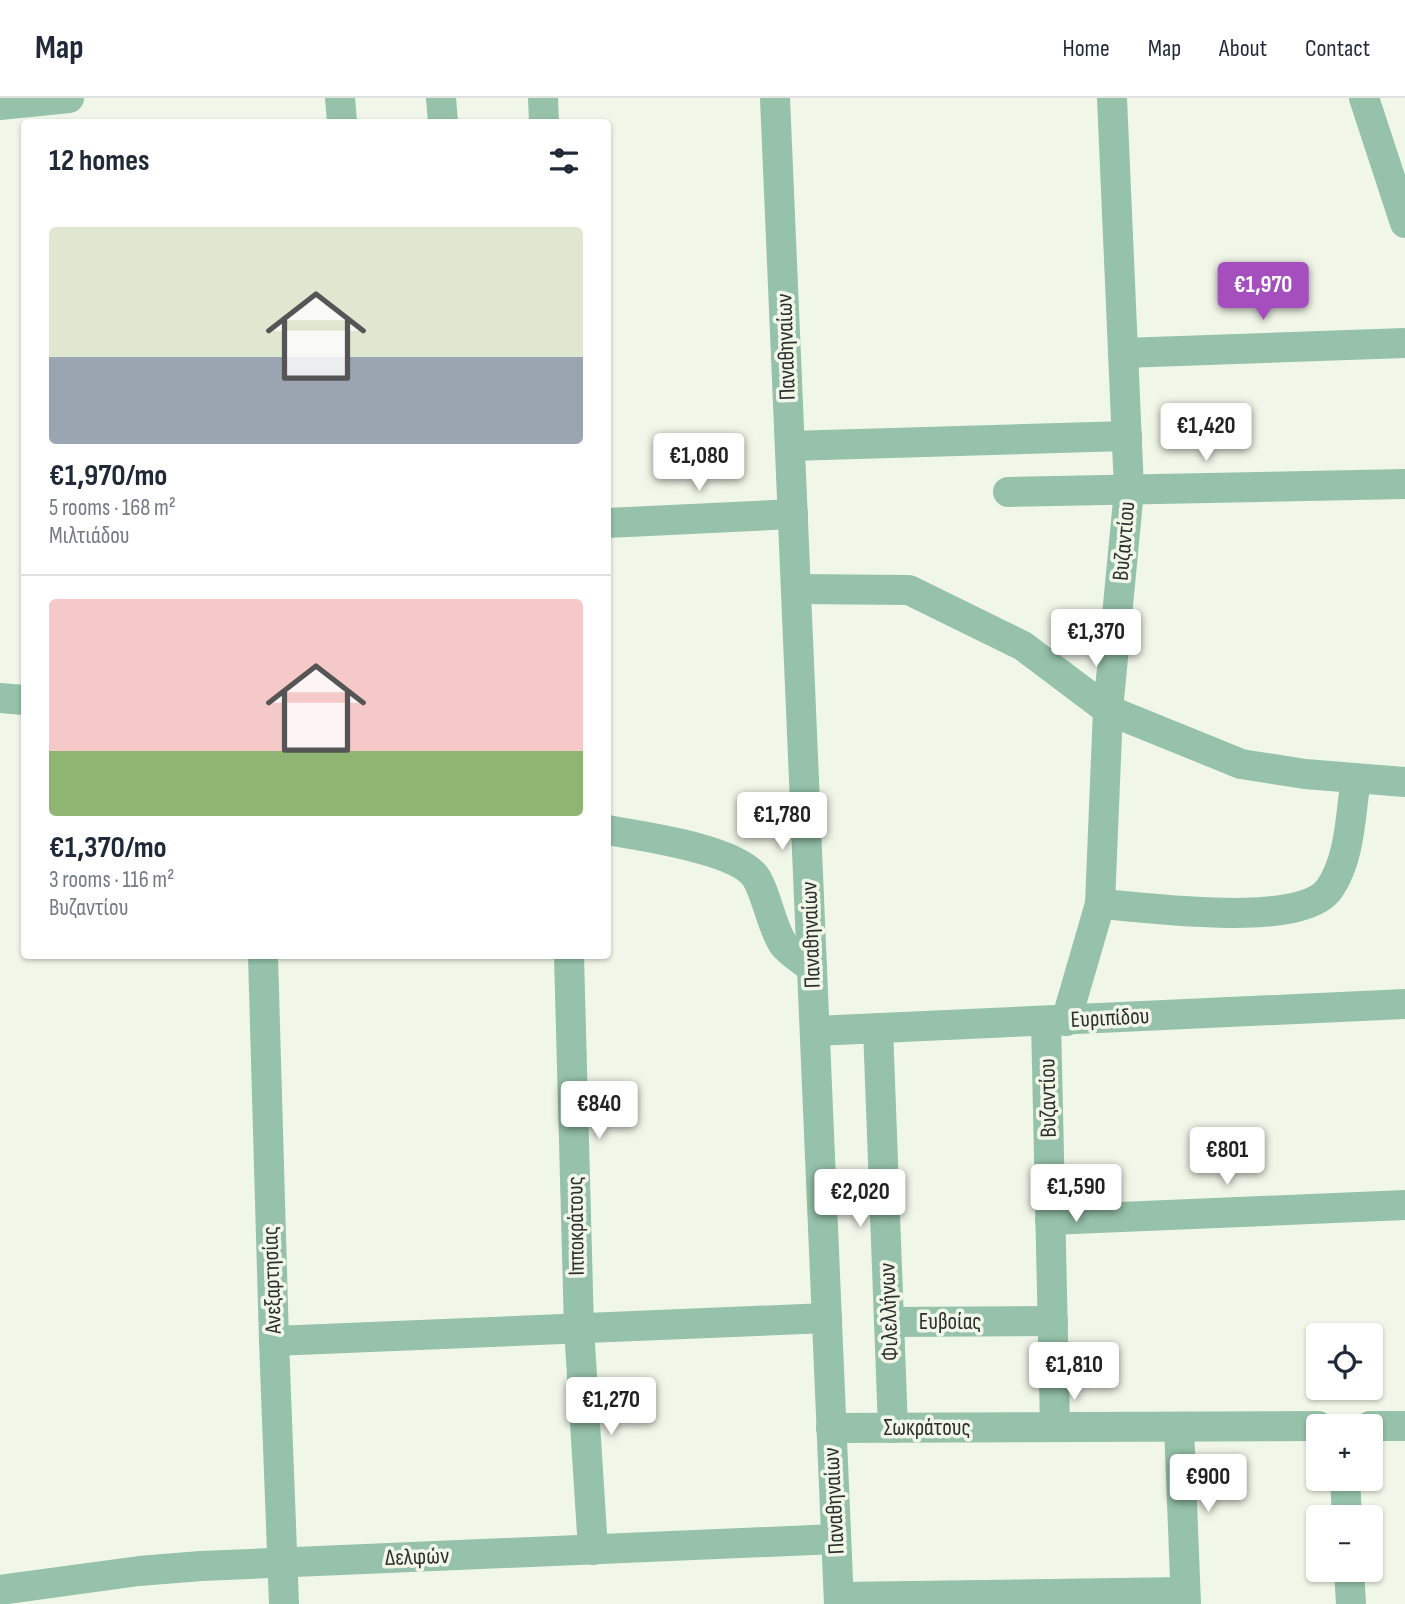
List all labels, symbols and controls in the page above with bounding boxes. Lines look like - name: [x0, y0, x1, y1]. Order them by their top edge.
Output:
- text: Map: [35, 28, 84, 68]
- text: Home: [1062, 34, 1110, 63]
- text: Map: [1148, 34, 1181, 63]
- text: About: [1219, 34, 1267, 63]
- text: Contact: [1305, 34, 1370, 63]
- icon: filters: [545, 142, 583, 180]
- text: 12 homes: [49, 143, 150, 179]
- pin: €1,970: [1206, 262, 1320, 322]
- text: €1,970: [1234, 271, 1292, 299]
- icon: home: [253, 273, 379, 399]
- street label: Παναθηναίων: [770, 293, 802, 401]
- pin: €1,420: [1149, 404, 1263, 463]
- text: €1,420: [1177, 412, 1235, 440]
- pin: €1,080: [642, 434, 756, 493]
- text: €1,080: [669, 442, 729, 470]
- text: €1,970/mo: [49, 458, 167, 494]
- text: 5 rooms · 168 m²: [49, 494, 176, 522]
- street label: Βυζαντίου: [1107, 500, 1141, 582]
- text: Μιλτιάδου: [49, 522, 130, 550]
- pin: €1,370: [1039, 610, 1153, 669]
- text: €1,370: [1067, 618, 1125, 646]
- icon: home: [253, 645, 379, 771]
- pin: €1,780: [725, 792, 839, 852]
- text: €1,780: [753, 801, 811, 829]
- text: €1,370/mo: [49, 830, 167, 866]
- text: 3 rooms · 116 m²: [49, 866, 174, 894]
- street label: Παναθηναίων: [795, 881, 827, 989]
- text: Βυζαντίου: [49, 894, 128, 922]
- street label: Ευριπίδου: [1070, 1002, 1150, 1034]
- street label: Βυζαντίου: [1033, 1058, 1063, 1138]
- pin: €840: [558, 1082, 640, 1141]
- text: €840: [577, 1090, 621, 1118]
- pin: €801: [1186, 1128, 1268, 1187]
- text: €801: [1206, 1136, 1248, 1164]
- pin: €1,590: [1019, 1164, 1133, 1224]
- pin: €2,020: [803, 1170, 917, 1229]
- text: €1,590: [1046, 1173, 1106, 1201]
- street label: Ιπποκράτους: [561, 1176, 591, 1276]
- text: €2,020: [830, 1178, 890, 1206]
- street label: Ανεξαρτησίας: [256, 1226, 288, 1335]
- street label: Φιλελλήνων: [873, 1263, 905, 1361]
- street label: Ευβοίας: [919, 1308, 981, 1336]
- map controls: [1306, 1323, 1383, 1582]
- button: locate: [1306, 1323, 1383, 1400]
- pin: €1,810: [1017, 1342, 1131, 1402]
- text: €1,810: [1045, 1351, 1103, 1379]
- pin: €1,270: [554, 1378, 668, 1437]
- text: €1,270: [582, 1386, 640, 1414]
- street label: Σωκράτους: [883, 1414, 971, 1442]
- button: +: [1306, 1414, 1383, 1491]
- street label: Παναθηναίων: [817, 1447, 851, 1555]
- pin: €900: [1167, 1454, 1249, 1514]
- text: €900: [1186, 1463, 1230, 1491]
- button: −: [1306, 1505, 1383, 1582]
- street label: Δελφών: [385, 1542, 449, 1572]

